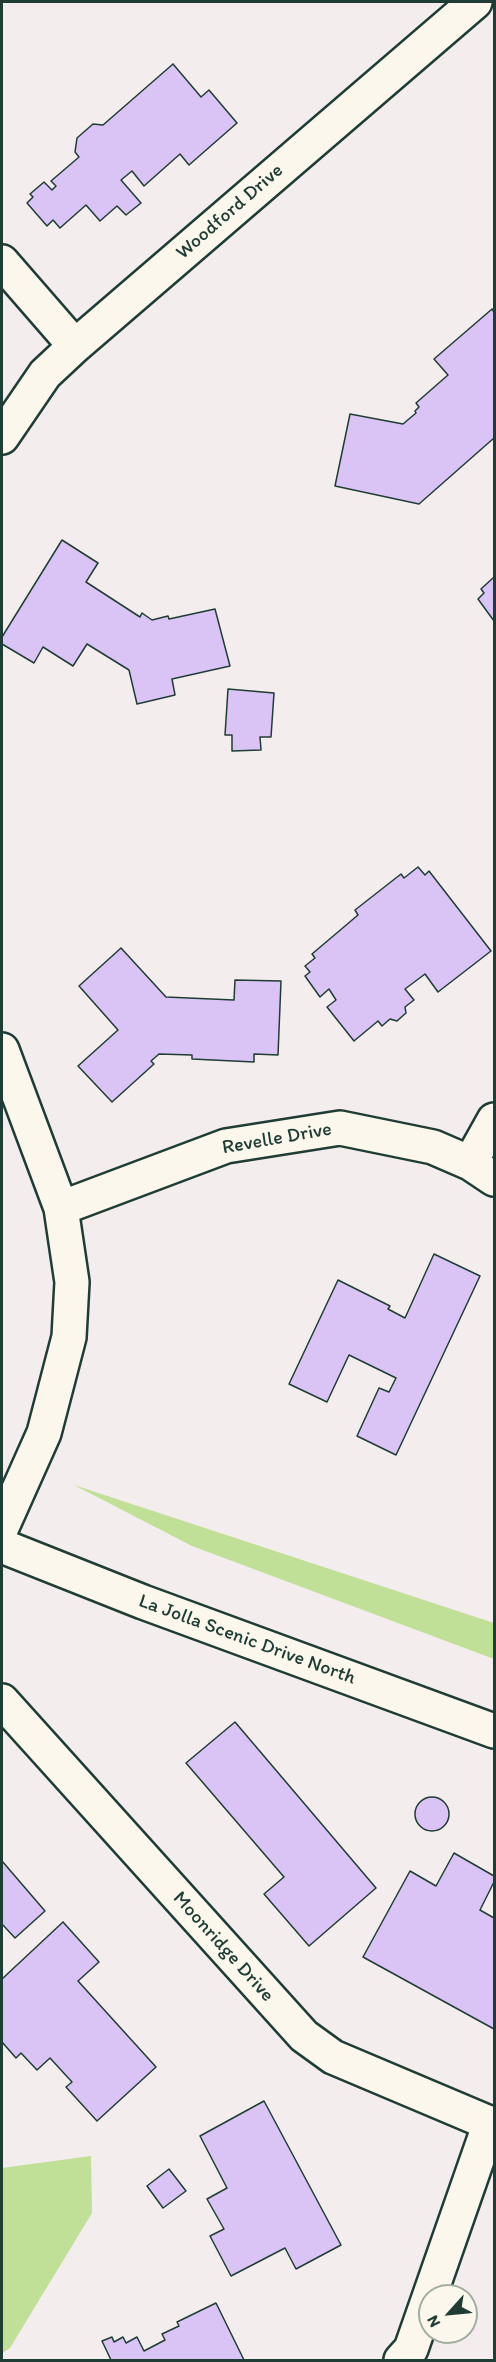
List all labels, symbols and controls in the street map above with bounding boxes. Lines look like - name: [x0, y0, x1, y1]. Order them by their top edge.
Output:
- street label: Woodford Drive: [172, 159, 288, 265]
- street label: Revelle Drive: [220, 1118, 334, 1160]
- street label: La Jolla Scenic Drive North: [135, 1589, 359, 1691]
- street label: Moonridge Drive: [167, 1887, 279, 2007]
- north arrow: [418, 2284, 478, 2344]
- text: N: [422, 2312, 444, 2331]

